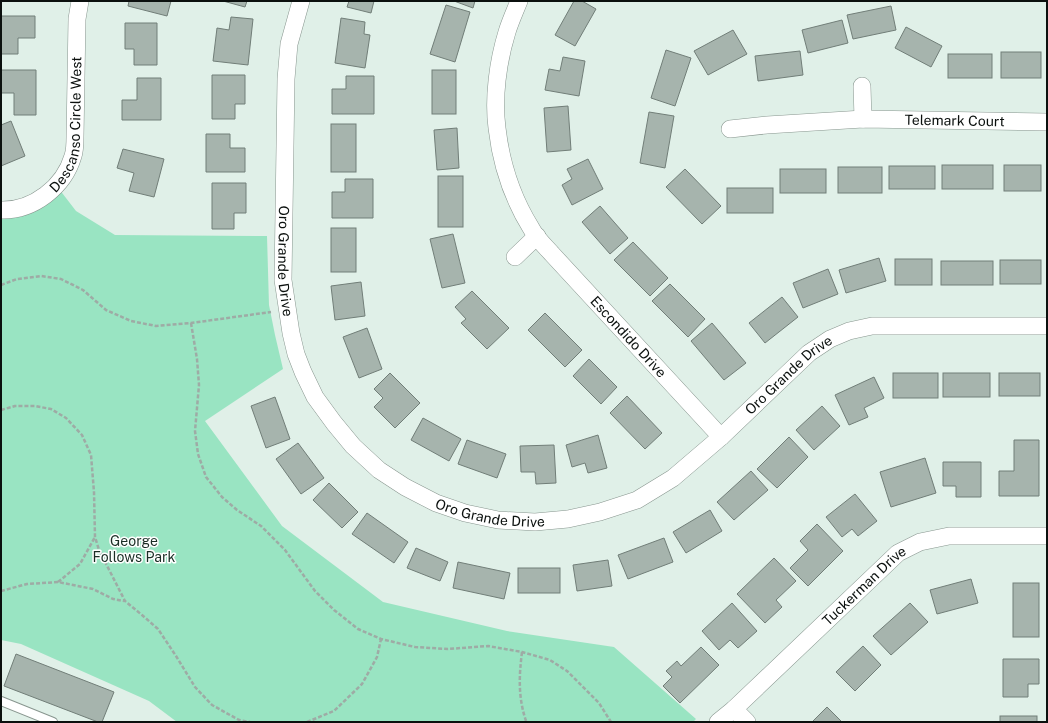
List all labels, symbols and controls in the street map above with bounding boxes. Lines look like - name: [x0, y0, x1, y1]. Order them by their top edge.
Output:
- street label: Descanso Circle West: [46, 56, 84, 196]
- street label: Telemark Court: [904, 112, 1005, 129]
- street label: Oro Grande Drive: [275, 205, 296, 318]
- street label: Escondido Drive: [587, 293, 670, 381]
- street label: Oro Grande Drive: [742, 332, 835, 418]
- street label: Oro Grande Drive: [433, 495, 546, 530]
- park label: George Follows Park: [93, 533, 176, 565]
- street label: Tuckerman Drive: [819, 542, 908, 629]

